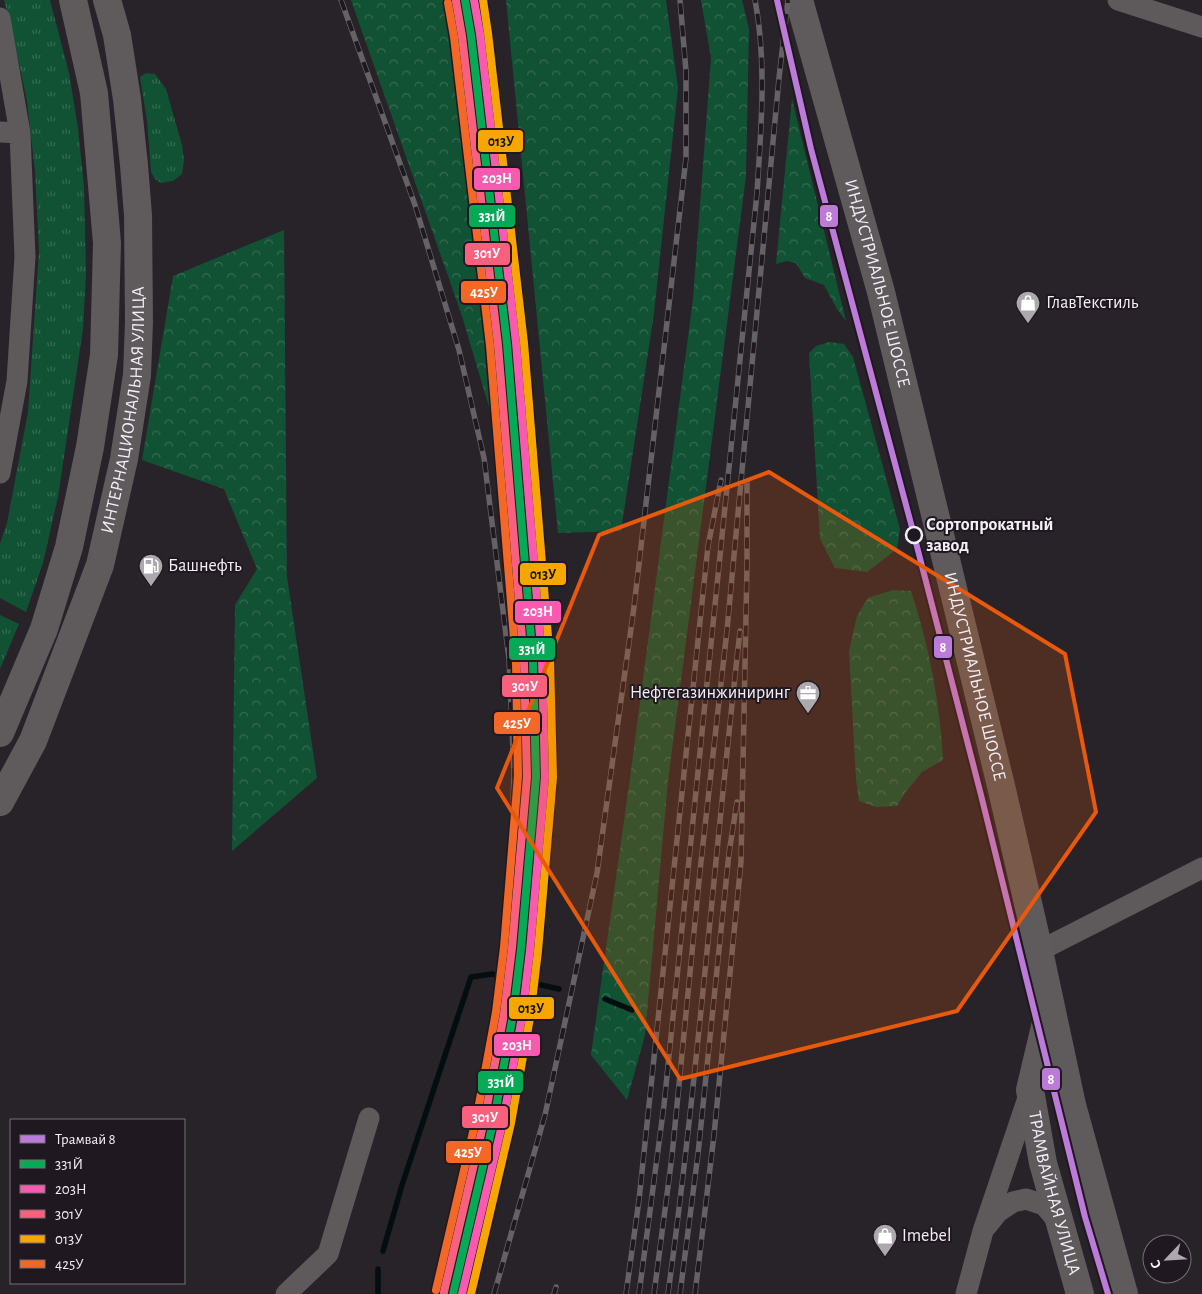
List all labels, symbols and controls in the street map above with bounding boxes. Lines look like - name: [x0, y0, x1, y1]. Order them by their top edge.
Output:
- line badge: 013У: [477, 129, 524, 153]
- text: 013У: [488, 135, 515, 149]
- line badge: 203Н: [473, 167, 521, 191]
- text: 203Н: [482, 172, 512, 186]
- street label: ИНДУСТРИАЛЬНОЕ ШОССЕ: [841, 177, 913, 389]
- line badge: 331Й: [468, 204, 516, 228]
- line badge: 8: [819, 204, 839, 228]
- text: 331Й: [478, 208, 506, 224]
- text: 8: [826, 210, 833, 224]
- line badge: 301У: [464, 242, 511, 266]
- text: 301У: [474, 247, 501, 261]
- line badge: 425У: [460, 280, 507, 304]
- street label: ИНТЕРНАЦИОНАЛЬНАЯ УЛИЦА: [98, 286, 148, 535]
- text: 425У: [470, 286, 499, 300]
- shop icon: ГлавТекстиль: [1015, 290, 1041, 324]
- place label: ГлавТекстиль: [1046, 294, 1139, 312]
- place label: Сортопрокатный завод: [926, 516, 1053, 555]
- marker: Сортопрокатный завод: [905, 526, 923, 544]
- fuel station icon: Башнефть: [138, 553, 164, 587]
- place label: Башнефть: [168, 557, 242, 575]
- line badge: 013У: [519, 562, 567, 586]
- text: 013У: [530, 568, 557, 582]
- street label: ИНДУСТРИАЛЬНОЕ ШОССЕ: [940, 570, 1009, 783]
- line badge: 203Н: [514, 600, 562, 624]
- text: 203Н: [523, 605, 553, 619]
- line badge: 8: [933, 635, 953, 659]
- line badge: 331Й: [508, 637, 556, 661]
- text: 331Й: [518, 641, 546, 657]
- text: 8: [940, 641, 947, 655]
- line badge: 301У: [501, 674, 548, 698]
- text: 301У: [512, 680, 539, 694]
- office icon: Нефтегазинжиниринг: [795, 680, 821, 714]
- place label: Нефтегазинжиниринг: [630, 684, 791, 702]
- line badge: 425У: [493, 711, 541, 735]
- text: 425У: [503, 717, 532, 731]
- line badge: 013У: [508, 996, 555, 1020]
- text: 013У: [518, 1002, 545, 1016]
- line badge: 203Н: [493, 1033, 541, 1057]
- text: 203Н: [502, 1039, 532, 1053]
- line badge: 8: [1041, 1067, 1061, 1091]
- line badge: 331Й: [477, 1070, 524, 1094]
- text: 8: [1048, 1073, 1055, 1087]
- text: 331Й: [487, 1074, 515, 1090]
- line badge: 301У: [461, 1105, 509, 1129]
- street label: ТРАМВАЙНАЯ УЛИЦА: [1025, 1110, 1083, 1278]
- text: 301У: [472, 1111, 499, 1125]
- legend: [10, 1119, 185, 1284]
- text: Трамвай 8: [55, 1132, 116, 1147]
- line badge: 425У: [445, 1140, 492, 1164]
- text: 425У: [454, 1146, 483, 1160]
- text: 331Й: [55, 1157, 83, 1172]
- text: 203Н: [55, 1182, 87, 1197]
- text: 301У: [55, 1207, 83, 1222]
- shop icon: Imebel: [872, 1223, 898, 1257]
- place label: Imebel: [902, 1227, 951, 1245]
- text: 013У: [55, 1232, 83, 1247]
- north arrow: [1142, 1234, 1192, 1284]
- text: 425У: [55, 1257, 84, 1272]
- text: С: [1148, 1257, 1164, 1271]

